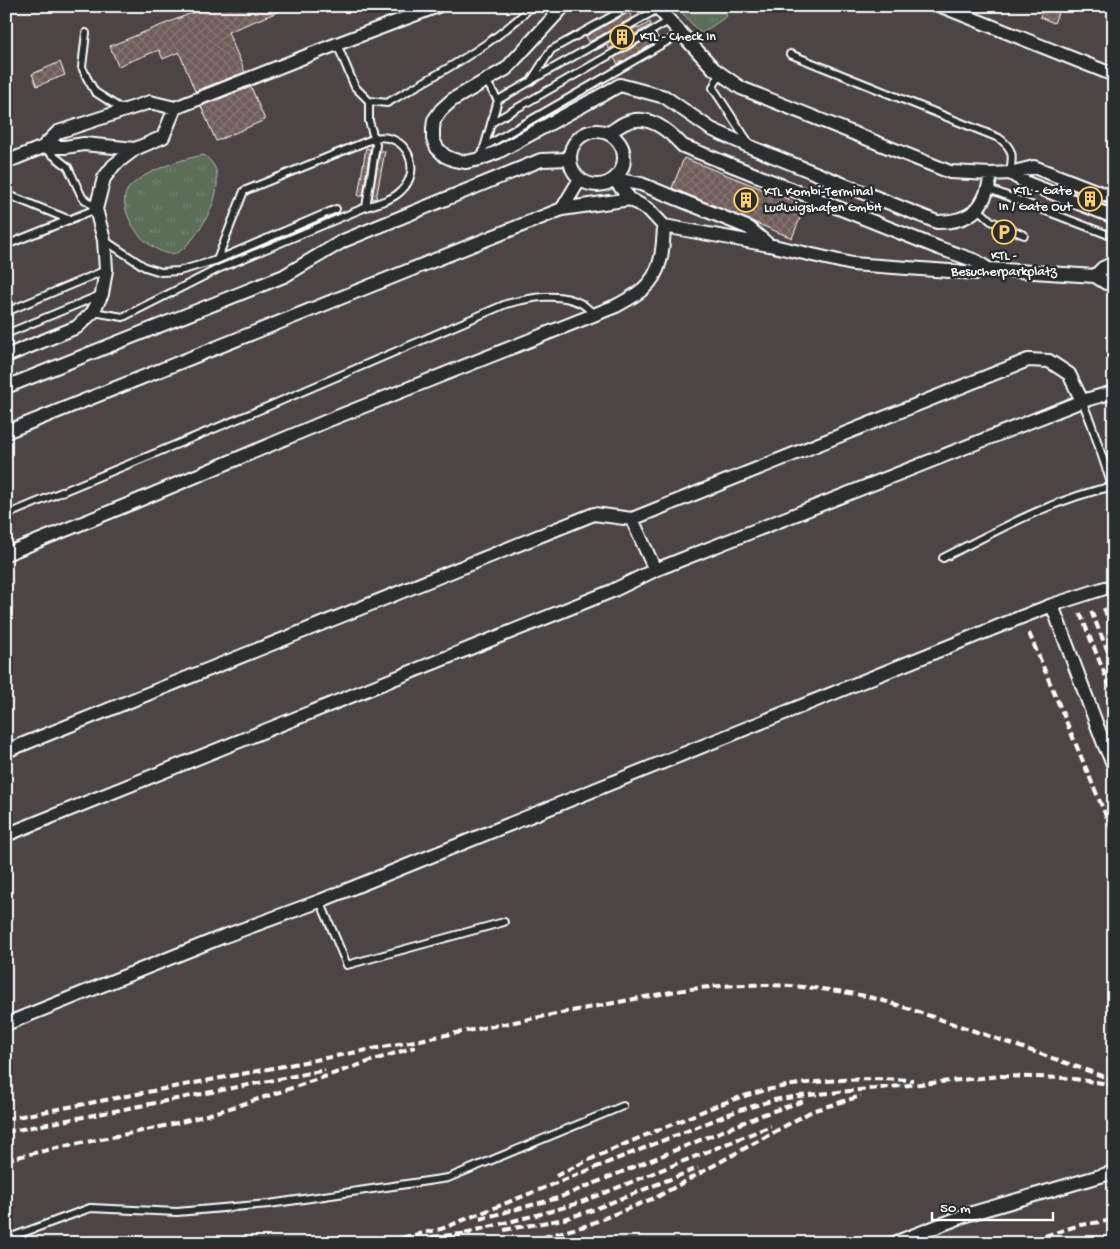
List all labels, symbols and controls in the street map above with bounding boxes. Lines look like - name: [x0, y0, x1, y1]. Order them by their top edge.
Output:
- building icon: KTL - Check In: [609, 24, 635, 50]
- place label: KTL - Check In: [640, 29, 716, 46]
- place label: KTL - Gate In / Gate Out: [998, 183, 1073, 216]
- place label: KTL Kombi-Terminal Ludwigshafen GmbH: [764, 184, 883, 217]
- building icon: KTL - Gate In / Gate Out: [1077, 186, 1103, 212]
- building icon: KTL Kombi-Terminal Ludwigshafen GmbH: [733, 187, 759, 213]
- parking icon: KTL - Besucherparkplatz: [991, 219, 1017, 245]
- place label: KTL - Besucherparkplatz: [950, 248, 1058, 281]
- scale bar: [932, 1189, 1054, 1221]
- text: 50 m: [940, 1200, 971, 1218]

